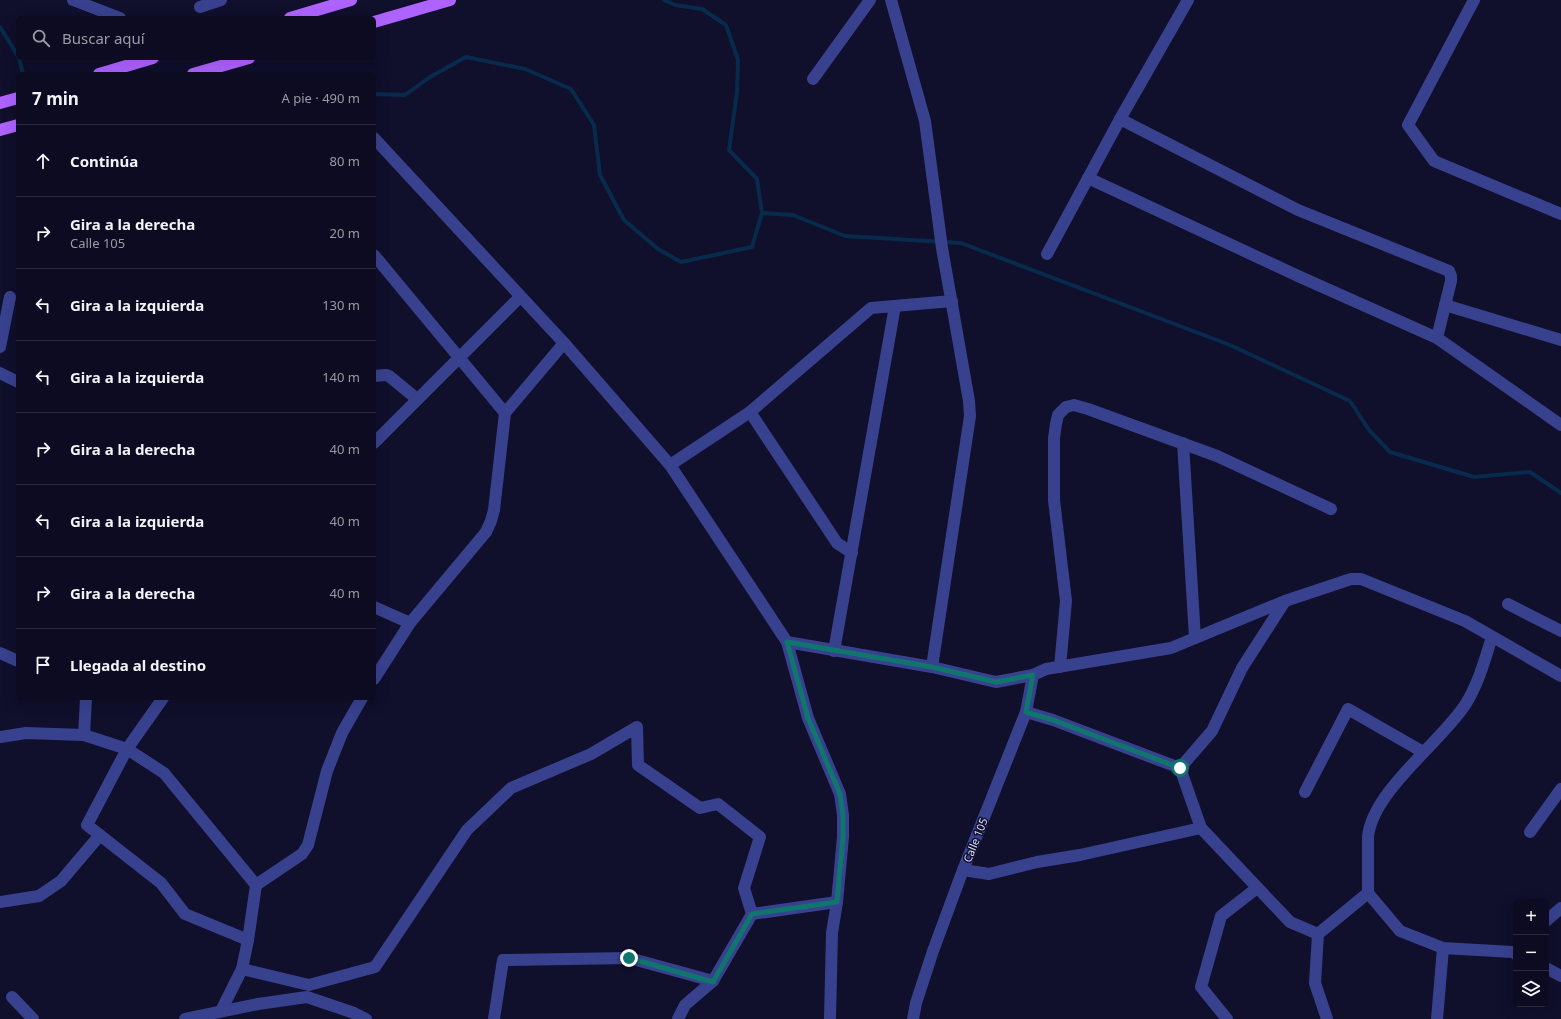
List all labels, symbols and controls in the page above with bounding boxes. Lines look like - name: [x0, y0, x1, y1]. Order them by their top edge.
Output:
- search box: [16, 16, 376, 60]
- icon: search: [30, 27, 52, 49]
- text: Buscar aquí: [62, 28, 145, 48]
- text: 7 min: [32, 87, 79, 110]
- text: A pie · 490 m: [282, 89, 360, 107]
- icon: ahead: [32, 150, 54, 172]
- text: Continúa: [70, 151, 138, 171]
- text: 80 m: [330, 152, 360, 170]
- text: Gira a la derecha: [70, 214, 195, 234]
- icon: right: [32, 222, 54, 244]
- text: 20 m: [330, 224, 360, 242]
- text: Calle 105: [70, 234, 125, 252]
- icon: left: [32, 294, 54, 316]
- text: Gira a la izquierda: [70, 295, 204, 315]
- text: 130 m: [322, 296, 360, 314]
- icon: left: [32, 366, 54, 388]
- text: Gira a la izquierda: [70, 367, 204, 387]
- text: 140 m: [322, 368, 360, 386]
- icon: right: [32, 438, 54, 460]
- text: Gira a la derecha: [70, 439, 195, 459]
- text: 40 m: [330, 440, 360, 458]
- icon: left: [32, 510, 54, 532]
- text: Gira a la izquierda: [70, 511, 204, 531]
- text: 40 m: [330, 512, 360, 530]
- icon: right: [32, 582, 54, 604]
- text: Gira a la derecha: [70, 583, 195, 603]
- text: 40 m: [330, 584, 360, 602]
- icon: arrive: [32, 654, 54, 676]
- text: Llegada al destino: [70, 655, 206, 675]
- route start: [1171, 759, 1189, 777]
- street label: Calle 105: [959, 816, 991, 864]
- map controls: [1513, 899, 1549, 1007]
- button: +: [1513, 899, 1549, 935]
- button: −: [1513, 935, 1549, 971]
- route end: [620, 949, 638, 967]
- button: layers: [1513, 971, 1549, 1007]

